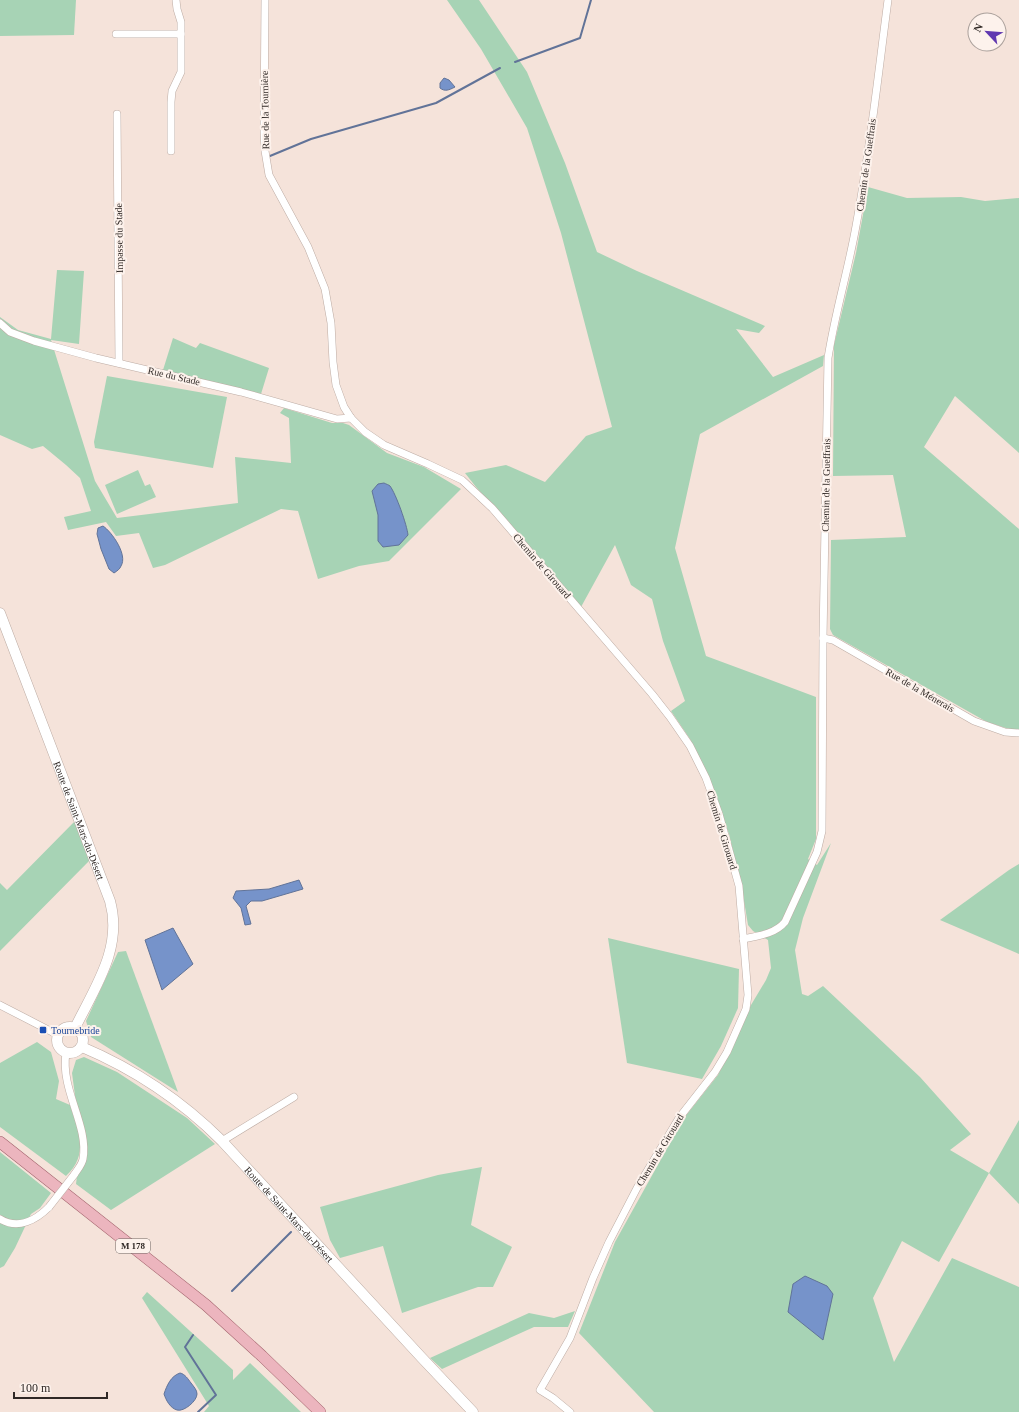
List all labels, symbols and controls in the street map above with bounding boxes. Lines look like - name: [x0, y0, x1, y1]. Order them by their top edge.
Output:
- north arrow: [967, 12, 1007, 52]
- text: N: [971, 21, 985, 34]
- street label: Rue de la Tournière: [259, 70, 271, 149]
- street label: Chemin de la Gueffrais: [854, 118, 878, 212]
- street label: Impasse du Stade: [113, 202, 125, 273]
- street label: Rue du Stade: [147, 365, 202, 387]
- street label: Chemin de la Gueffrais: [820, 438, 832, 532]
- street label: Chemin de Girouard: [511, 531, 573, 601]
- street label: Rue de la Ménerais: [884, 666, 956, 714]
- street label: Route de Saint-Mars-du-Désert: [52, 760, 107, 881]
- street label: Chemin de Girouard: [705, 789, 739, 871]
- marker: Tournebride: [38, 1025, 48, 1035]
- place label: Tournebride: [51, 1025, 100, 1036]
- street label: Chemin de Girouard: [634, 1112, 686, 1188]
- street label: Route de Saint-Mars-du-Désert: [243, 1164, 336, 1264]
- road number: M 178: [116, 1239, 150, 1253]
- scale bar: [14, 1374, 107, 1400]
- text: 100 m: [20, 1381, 51, 1395]

